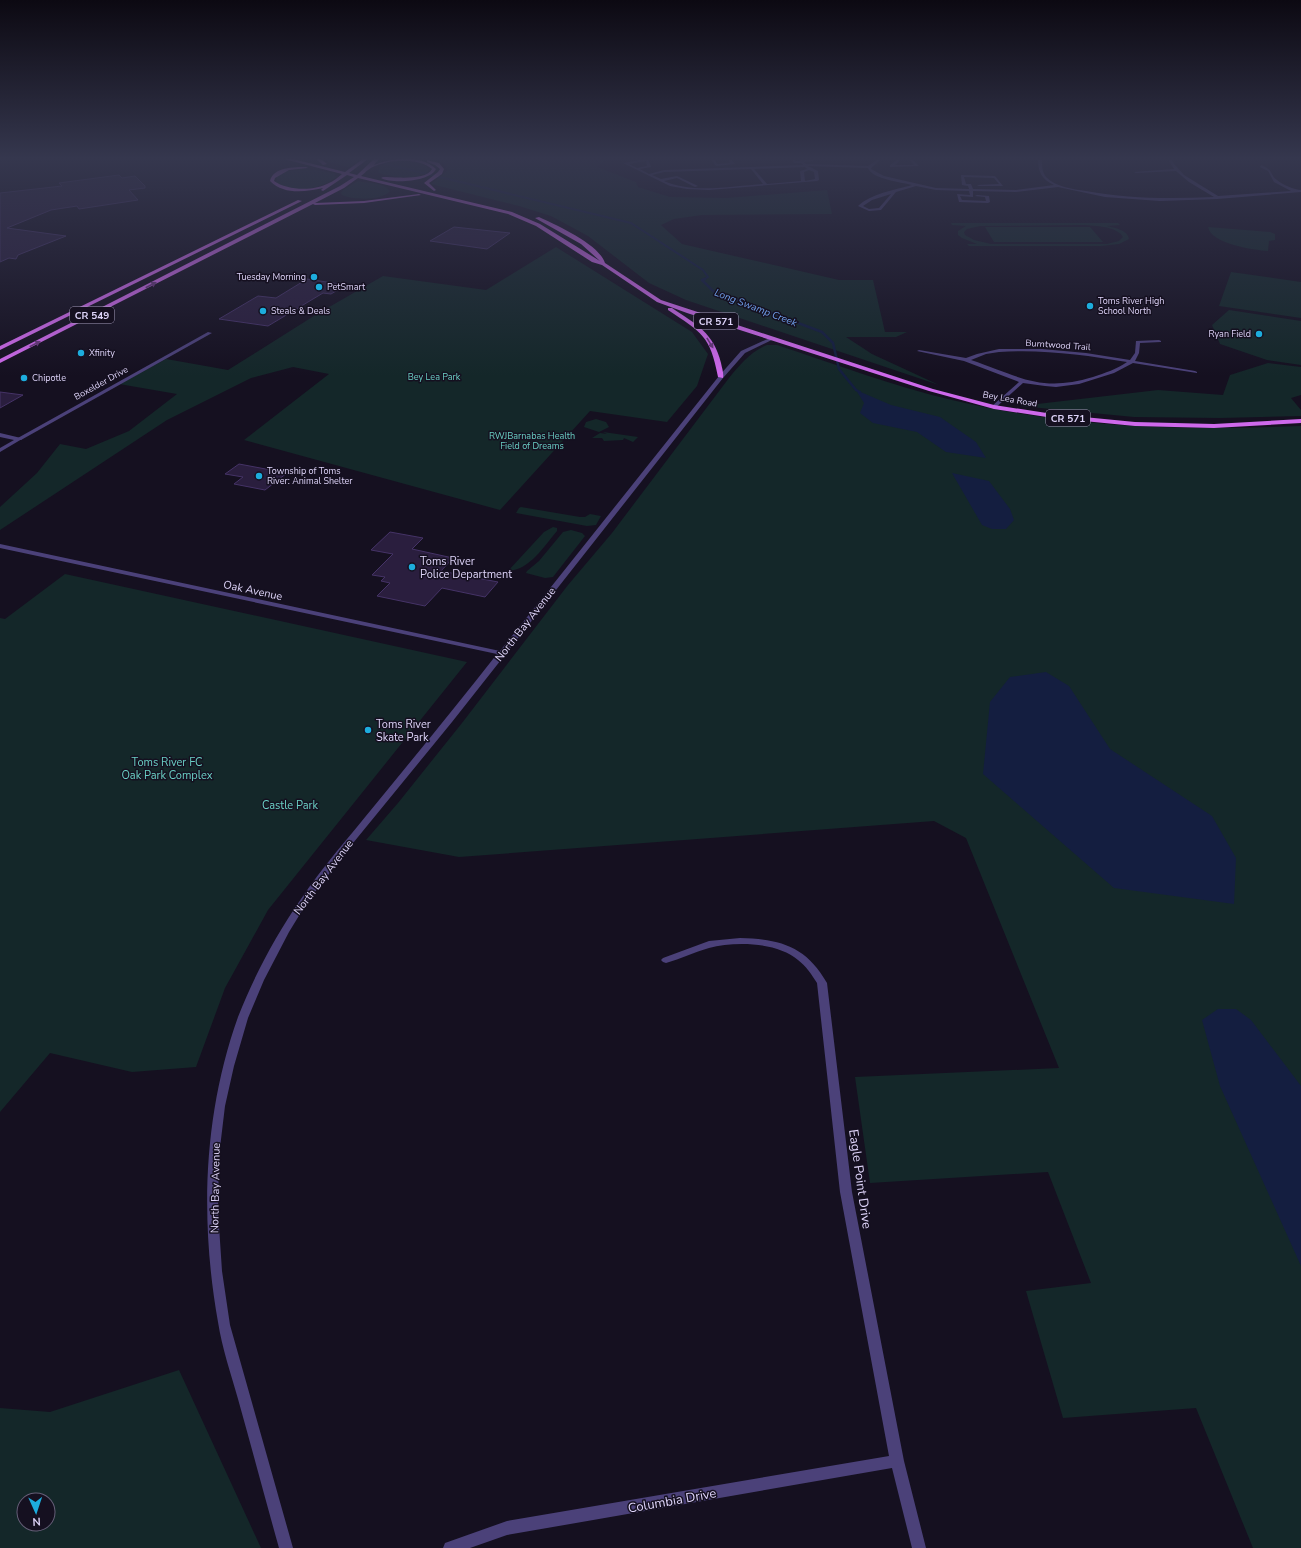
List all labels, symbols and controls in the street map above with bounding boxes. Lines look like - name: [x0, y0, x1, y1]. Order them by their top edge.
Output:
- place label: Tuesday Morning: [237, 271, 306, 283]
- marker: Tuesday Morning: [309, 272, 319, 282]
- place label: PetSmart: [327, 281, 366, 293]
- one-way arrow: [145, 282, 157, 288]
- marker: PetSmart: [314, 282, 324, 292]
- water label: Long Swamp Creek: [712, 286, 800, 331]
- place label: Toms River High School North: [1098, 295, 1164, 317]
- marker: Toms River High School North: [1085, 301, 1095, 311]
- place label: Steals & Deals: [271, 305, 330, 317]
- marker: Steals & Deals: [258, 306, 268, 316]
- road number: CR 549: [70, 307, 114, 323]
- road number: CR 571: [694, 313, 738, 329]
- place label: Ryan Field: [1209, 328, 1251, 340]
- marker: Ryan Field: [1254, 329, 1264, 339]
- one-way arrow: [707, 337, 714, 349]
- street label: Burntwood Trail: [1025, 337, 1091, 353]
- one-way arrow: [29, 341, 41, 347]
- place label: Xfinity: [89, 347, 115, 359]
- marker: Xfinity: [76, 348, 86, 358]
- street label: Boxelder Drive: [72, 363, 130, 403]
- park label: Bey Lea Park: [408, 371, 461, 383]
- place label: Chipotle: [32, 372, 66, 384]
- marker: Chipotle: [19, 373, 29, 383]
- street label: Bey Lea Road: [982, 388, 1038, 410]
- road number: CR 571: [1046, 410, 1090, 426]
- park label: RWJBarnabas Health Field of Dreams: [489, 430, 575, 452]
- place label: Township of Toms River: Animal Shelter: [267, 465, 353, 487]
- marker: Township of Toms River: Animal Shelter: [254, 471, 264, 481]
- place label: Toms River Police Department: [420, 554, 512, 582]
- marker: Toms River Police Department: [407, 562, 417, 572]
- street label: Oak Avenue: [222, 577, 284, 604]
- street label: North Bay Avenue: [492, 584, 559, 665]
- place label: Toms River Skate Park: [376, 717, 431, 745]
- marker: Toms River Skate Park: [363, 725, 373, 735]
- park label: Toms River FC Oak Park Complex: [121, 755, 213, 783]
- park label: Castle Park: [262, 798, 318, 813]
- street label: North Bay Avenue: [290, 837, 357, 918]
- street label: Eagle Point Drive: [844, 1128, 876, 1230]
- street label: North Bay Avenue: [207, 1142, 224, 1233]
- street label: Columbia Drive: [627, 1484, 718, 1518]
- north arrow: [16, 1492, 56, 1532]
- text: N: [32, 1514, 41, 1529]

